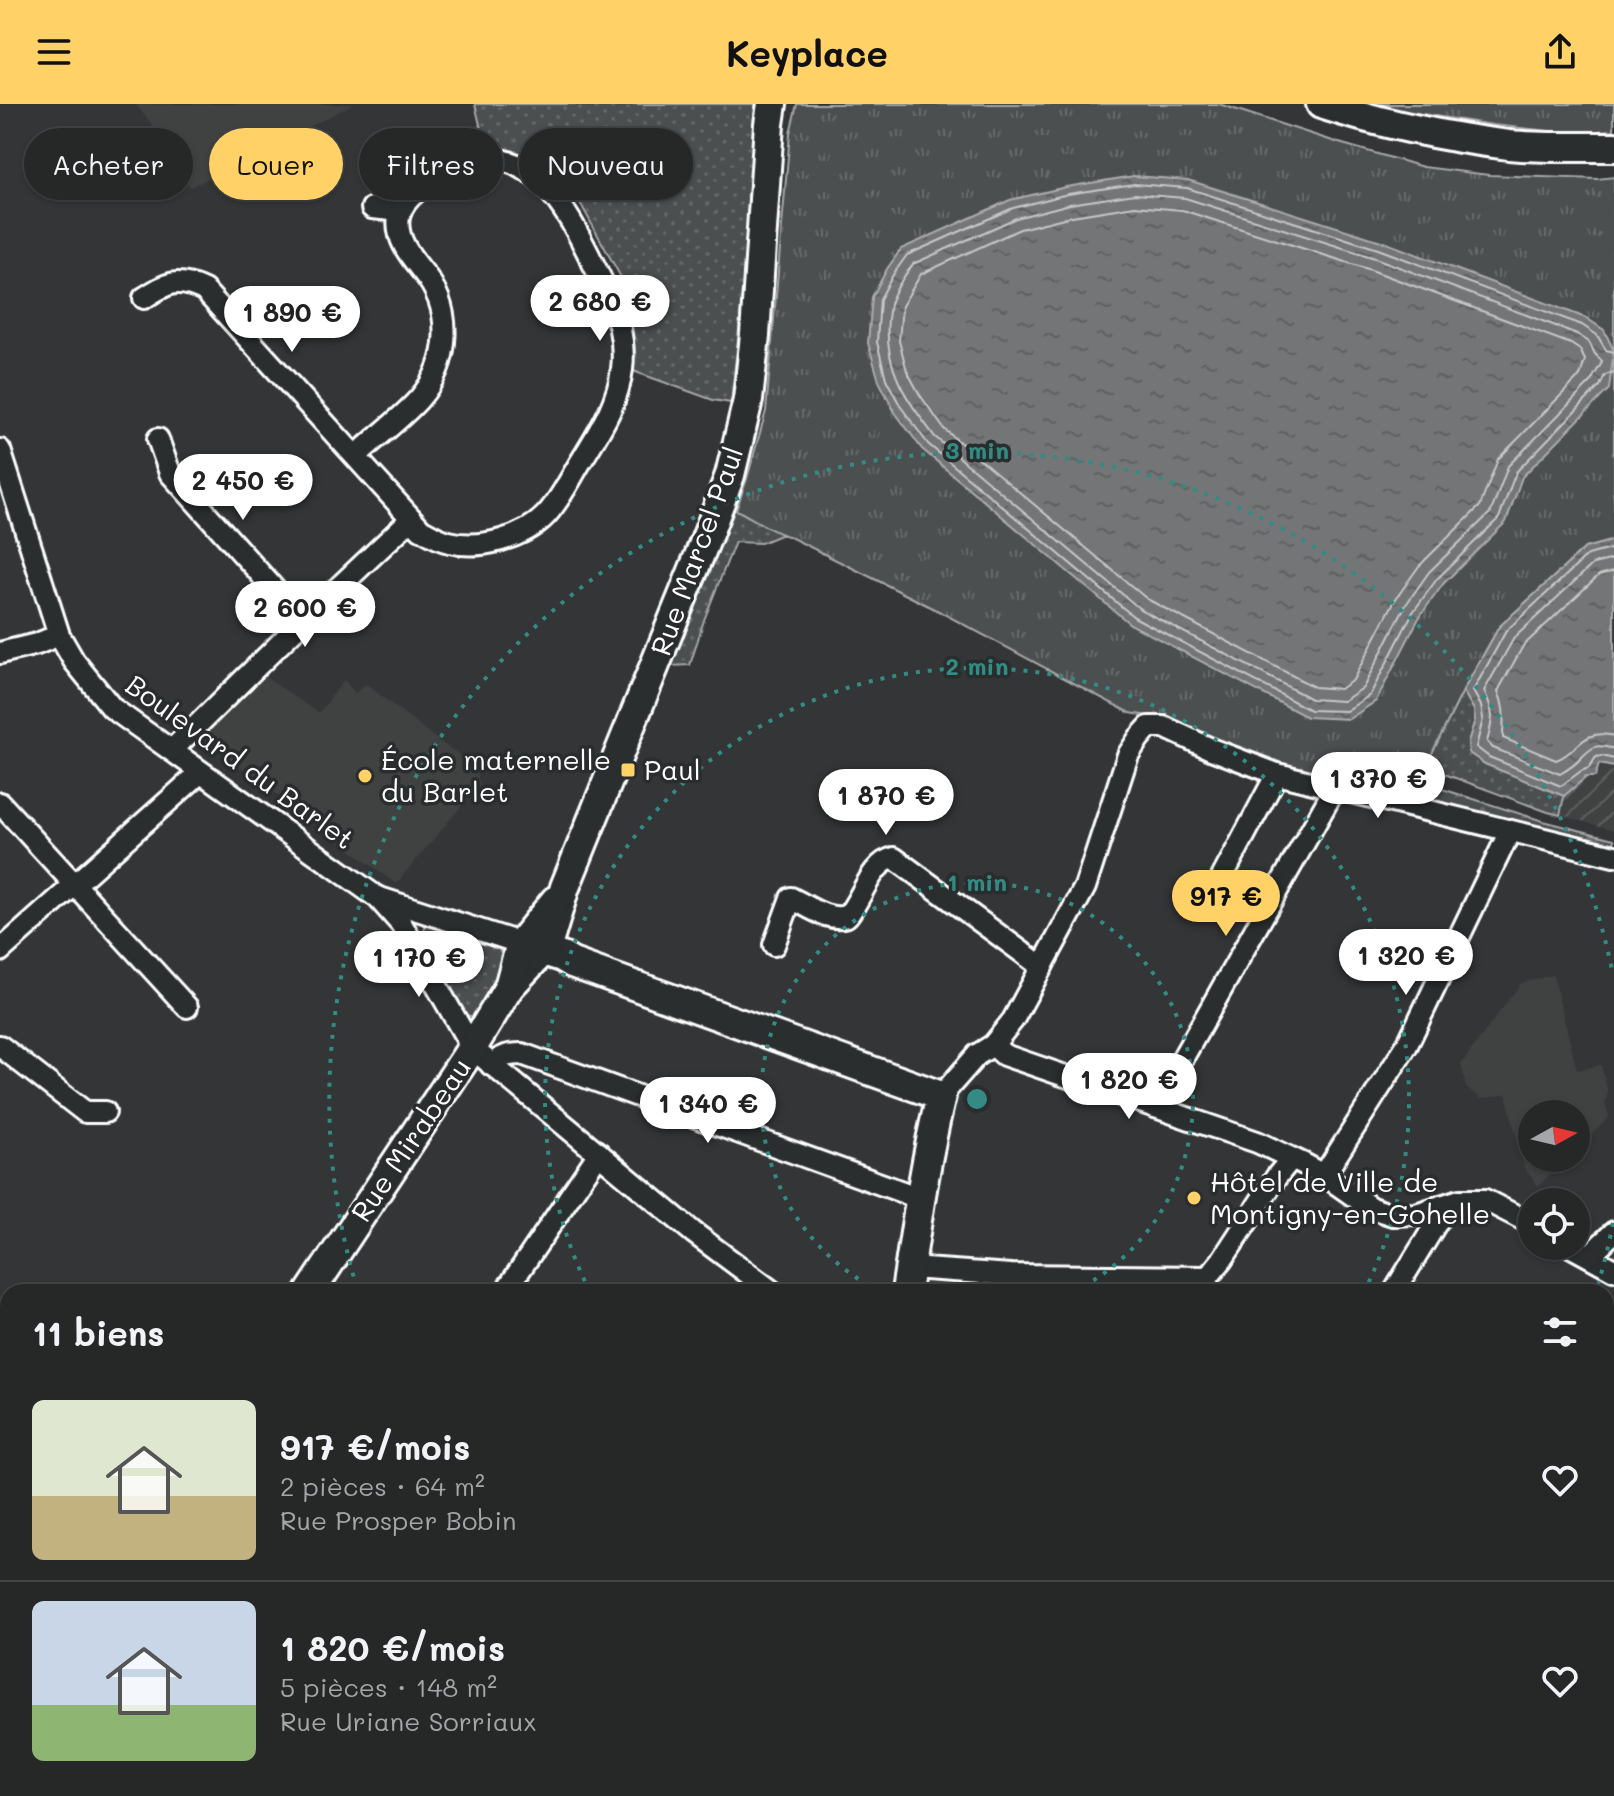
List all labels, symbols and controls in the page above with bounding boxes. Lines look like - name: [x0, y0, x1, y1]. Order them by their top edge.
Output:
- text: Keyplace: [726, 29, 888, 76]
- icon: menu: [32, 30, 76, 74]
- icon: share: [1538, 30, 1582, 74]
- chip: Acheter: [24, 128, 193, 200]
- chip: Louer: [209, 128, 343, 200]
- chip: Filtres: [359, 128, 503, 200]
- chip: Nouveau: [519, 128, 693, 200]
- pin: 2 680 €: [526, 275, 674, 343]
- text: 2 680 €: [549, 284, 651, 318]
- pin: 1 890 €: [218, 286, 366, 354]
- text: 1 890 €: [242, 295, 342, 329]
- text: 3 min: [945, 434, 1009, 465]
- street label: Rue Marcel Paul: [642, 441, 751, 660]
- pin: 2 450 €: [169, 454, 317, 522]
- text: 2 450 €: [192, 463, 294, 497]
- pin: 2 600 €: [231, 581, 379, 649]
- text: 2 600 €: [253, 590, 357, 624]
- text: 2 min: [946, 650, 1009, 681]
- street label: Boulevard du Barlet: [119, 666, 362, 856]
- place label: École maternelle du Barlet: [381, 741, 611, 809]
- place label: Paul: [644, 751, 701, 787]
- pin: 1 370 €: [1304, 752, 1452, 820]
- marker: Paul: [619, 761, 637, 779]
- text: 1 370 €: [1329, 761, 1427, 795]
- marker: École maternelle du Barlet: [356, 767, 374, 785]
- pin: 1 870 €: [812, 769, 960, 837]
- text: 1 870 €: [837, 778, 935, 812]
- text: 1 min: [947, 866, 1007, 897]
- pin: 917 €: [1170, 870, 1282, 938]
- text: 917 €: [1190, 879, 1262, 913]
- pin: 1 320 €: [1332, 929, 1480, 997]
- pin: 1 170 €: [345, 931, 493, 999]
- text: 1 320 €: [1357, 938, 1455, 972]
- text: 1 170 €: [372, 940, 466, 974]
- street label: Rue Mirabeau: [342, 1051, 478, 1228]
- pin: 1 820 €: [1055, 1053, 1203, 1121]
- text: 1 820 €: [1080, 1062, 1178, 1096]
- pin: 1 340 €: [634, 1077, 782, 1145]
- centre of rings: [963, 1085, 991, 1113]
- text: 1 340 €: [658, 1086, 758, 1120]
- north arrow: [1518, 1100, 1590, 1172]
- map controls: [1518, 1100, 1590, 1260]
- place label: Hôtel de Ville de Montigny-en-Gohelle: [1210, 1163, 1490, 1231]
- button: locate: [1518, 1188, 1590, 1260]
- marker: Hôtel de Ville de Montigny-en-Gohelle: [1185, 1189, 1203, 1207]
- text: 11 biens: [32, 1310, 164, 1355]
- icon: filters: [1538, 1310, 1582, 1354]
- text: 917 €/mois: [280, 1424, 470, 1469]
- icon: home: [96, 1432, 192, 1528]
- icon: heart: [1538, 1458, 1582, 1502]
- text: 2 pièces · 64 m²: [280, 1469, 485, 1503]
- text: Rue Prosper Bobin: [280, 1503, 516, 1537]
- text: 1 820 €/mois: [280, 1625, 505, 1670]
- icon: home: [96, 1633, 192, 1729]
- icon: heart: [1538, 1659, 1582, 1703]
- text: 5 pièces · 148 m²: [280, 1670, 497, 1704]
- text: Rue Uriane Sorriaux: [280, 1704, 536, 1738]

